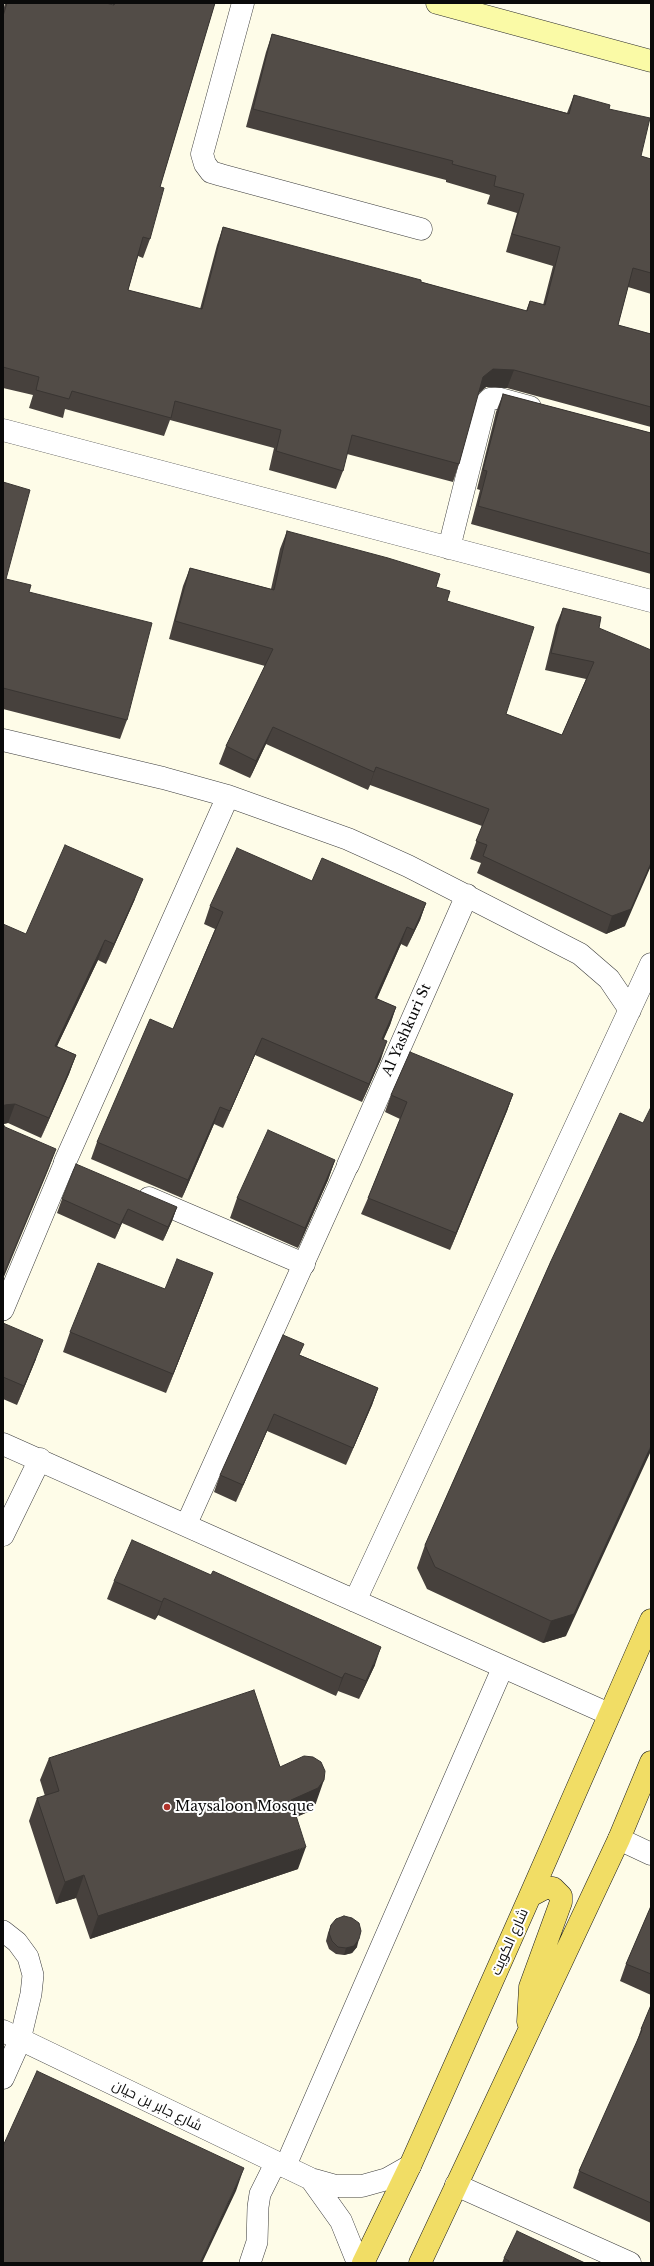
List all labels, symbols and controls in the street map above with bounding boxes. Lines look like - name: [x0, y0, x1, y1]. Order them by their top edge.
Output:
- street label: Al Yashkuri St: [379, 981, 435, 1079]
- place label: Maysaloon Mosque: [175, 1799, 314, 1815]
- marker: Maysaloon Mosque: [162, 1802, 172, 1812]
- street label: شارع الكويت: [488, 1906, 532, 1978]
- street label: شارع جابر بن حيان: [109, 2077, 205, 2135]

